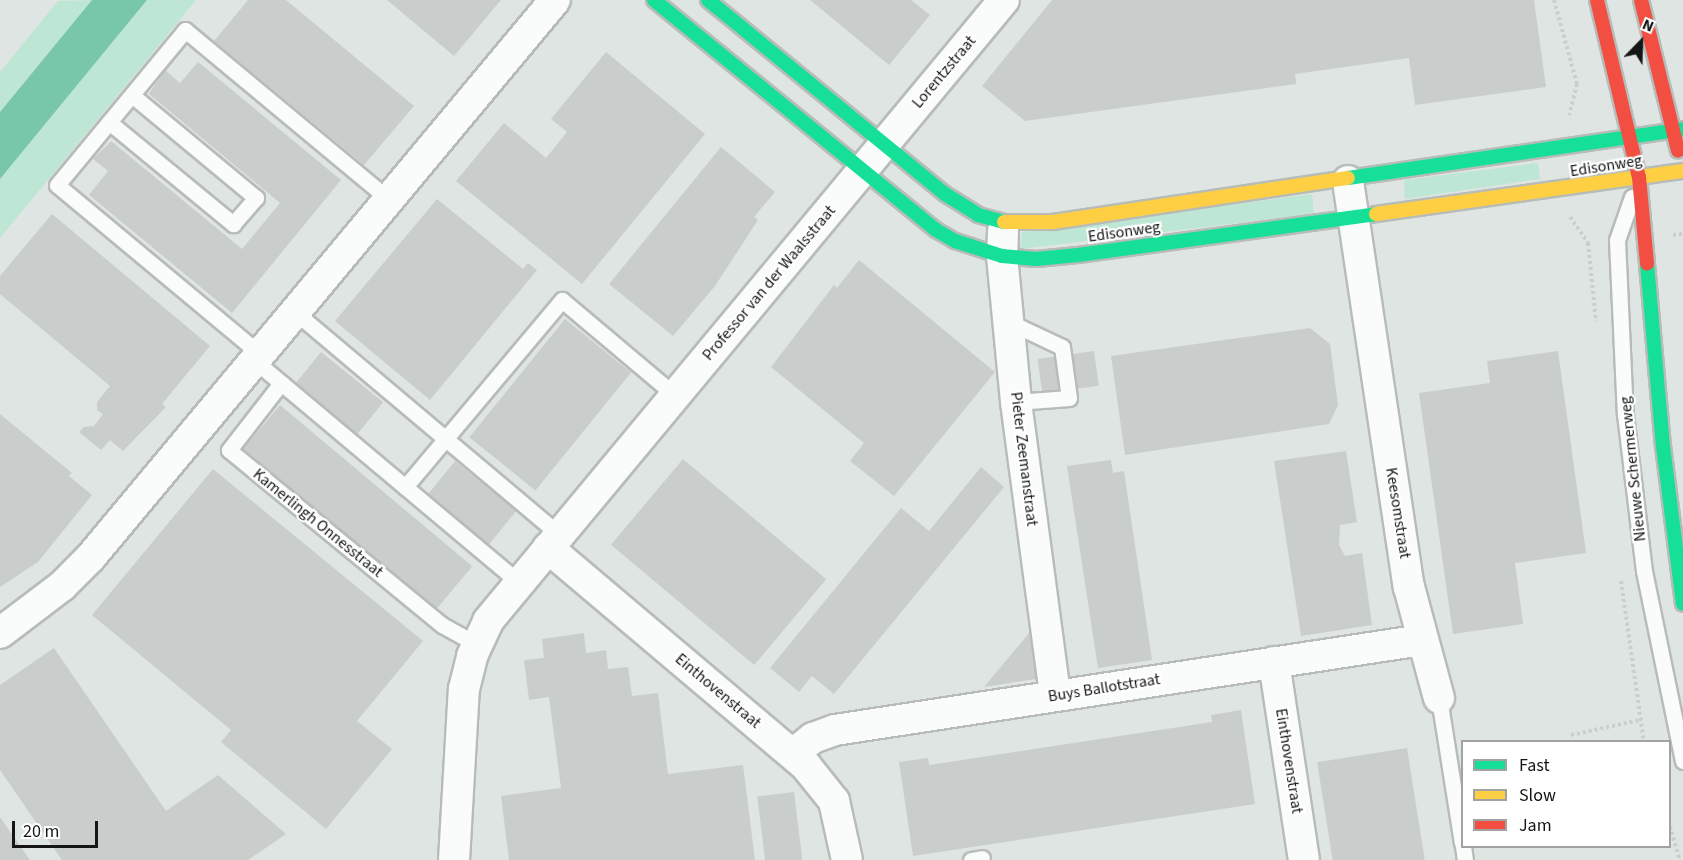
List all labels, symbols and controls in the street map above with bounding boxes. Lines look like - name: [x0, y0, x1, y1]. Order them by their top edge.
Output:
- north arrow: [1611, 12, 1671, 72]
- text: N: [1639, 13, 1657, 38]
- street label: Lorentzstraat: [908, 32, 980, 112]
- street label: Edisonweg: [1569, 151, 1643, 181]
- street label: Professor van der Waalsstraat: [698, 202, 840, 364]
- street label: Edisonweg: [1087, 217, 1161, 247]
- street label: Pieter Zeemanstraat: [1006, 391, 1042, 527]
- street label: Nieuwe Schermerweg: [1616, 395, 1650, 543]
- street label: Kamerlingh Onnesstraat: [249, 465, 387, 581]
- street label: Keesomstraat: [1381, 466, 1415, 560]
- street label: Einthovenstraat: [671, 650, 765, 732]
- street label: Buys Ballotstraat: [1047, 670, 1161, 706]
- street label: Einthovenstraat: [1271, 707, 1307, 815]
- legend: [1461, 740, 1671, 848]
- text: Fast: [1519, 753, 1550, 778]
- text: Slow: [1519, 783, 1556, 808]
- scale bar: [15, 809, 100, 847]
- text: Jam: [1519, 813, 1552, 838]
- text: 20 m: [23, 819, 59, 844]

